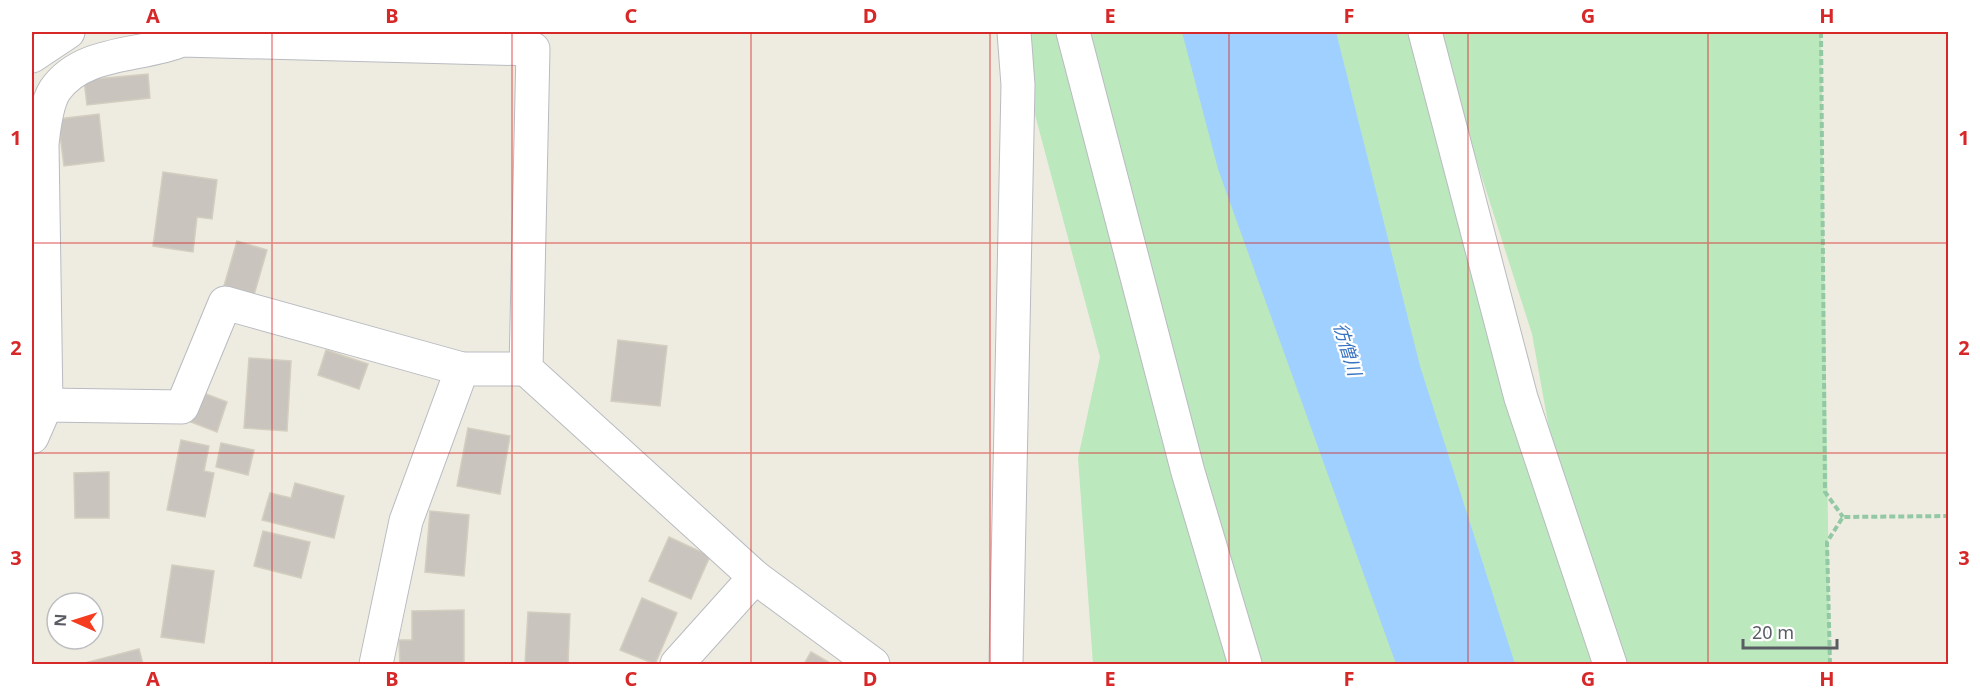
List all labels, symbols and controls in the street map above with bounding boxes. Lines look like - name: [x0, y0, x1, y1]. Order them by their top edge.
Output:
- text: A: [146, 2, 160, 29]
- text: B: [385, 2, 399, 29]
- text: C: [625, 2, 638, 29]
- text: D: [863, 2, 877, 29]
- text: E: [1104, 2, 1116, 29]
- text: F: [1344, 2, 1354, 29]
- text: G: [1581, 2, 1595, 29]
- text: H: [1819, 2, 1835, 29]
- text: 1: [10, 124, 22, 151]
- text: 1: [1958, 124, 1970, 151]
- water label: 彷僧川: [1329, 320, 1368, 380]
- text: 2: [10, 334, 22, 361]
- text: 2: [1958, 334, 1970, 361]
- text: 3: [10, 544, 22, 571]
- text: 3: [1958, 544, 1970, 571]
- north arrow: [45, 591, 105, 651]
- scale bar: [1743, 612, 1838, 650]
- text: N: [49, 613, 71, 627]
- text: 20 m: [1752, 620, 1794, 644]
- text: A: [146, 665, 160, 692]
- text: B: [385, 665, 399, 692]
- text: C: [625, 665, 638, 692]
- text: D: [863, 665, 877, 692]
- text: E: [1104, 665, 1116, 692]
- text: F: [1344, 665, 1354, 692]
- text: G: [1581, 665, 1595, 692]
- text: H: [1819, 665, 1835, 692]

